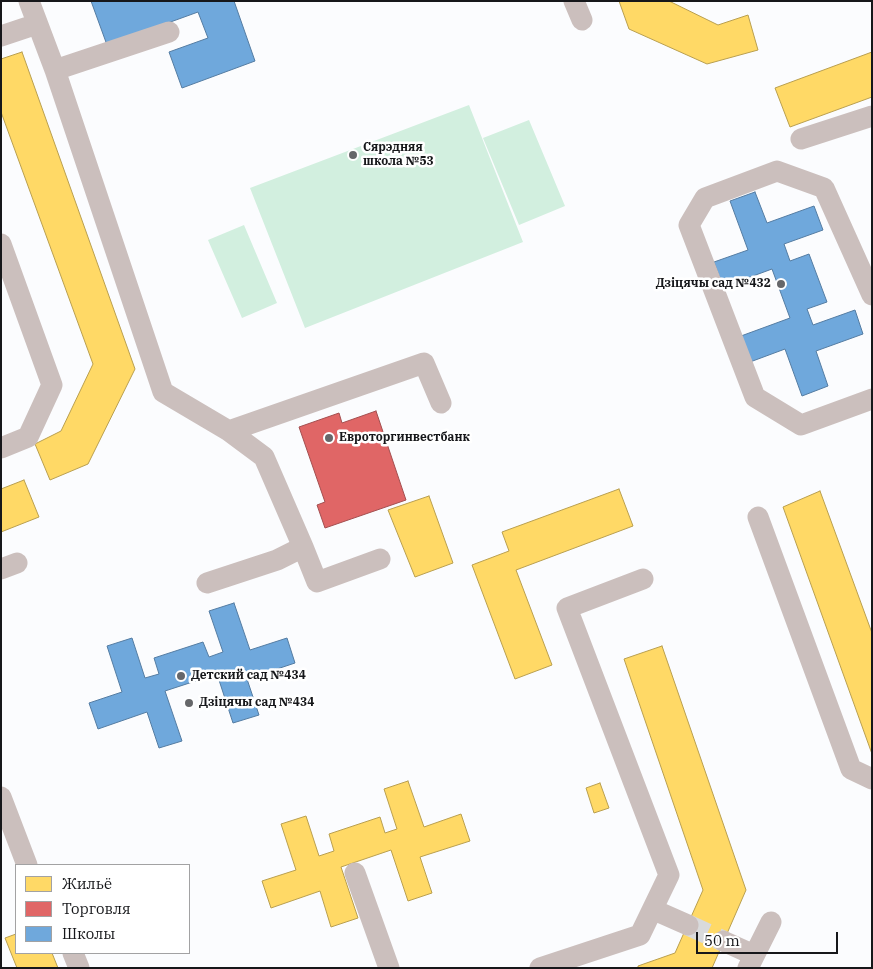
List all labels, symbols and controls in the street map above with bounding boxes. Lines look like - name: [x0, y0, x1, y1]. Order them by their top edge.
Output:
- place label: Сярэдняя школа №53: [363, 141, 434, 169]
- marker: Сярэдняя школа №53: [347, 149, 359, 161]
- place label: Дзіцячы сад №432: [656, 277, 771, 291]
- marker: Дзіцячы сад №432: [775, 278, 787, 290]
- place label: Евроторгинвестбанк: [339, 431, 470, 445]
- marker: Евроторгинвестбанк: [323, 432, 335, 444]
- place label: Детский сад №434: [191, 669, 306, 683]
- marker: Детский сад №434: [175, 670, 187, 682]
- place label: Дзіцячы сад №434: [199, 696, 314, 710]
- marker: Дзіцячы сад №434: [183, 697, 195, 709]
- legend: [15, 864, 190, 954]
- text: Жильё: [62, 874, 112, 893]
- text: Торговля: [62, 899, 131, 918]
- scale bar: [698, 922, 840, 954]
- text: Школы: [62, 924, 115, 943]
- text: 50 m: [704, 931, 740, 950]

